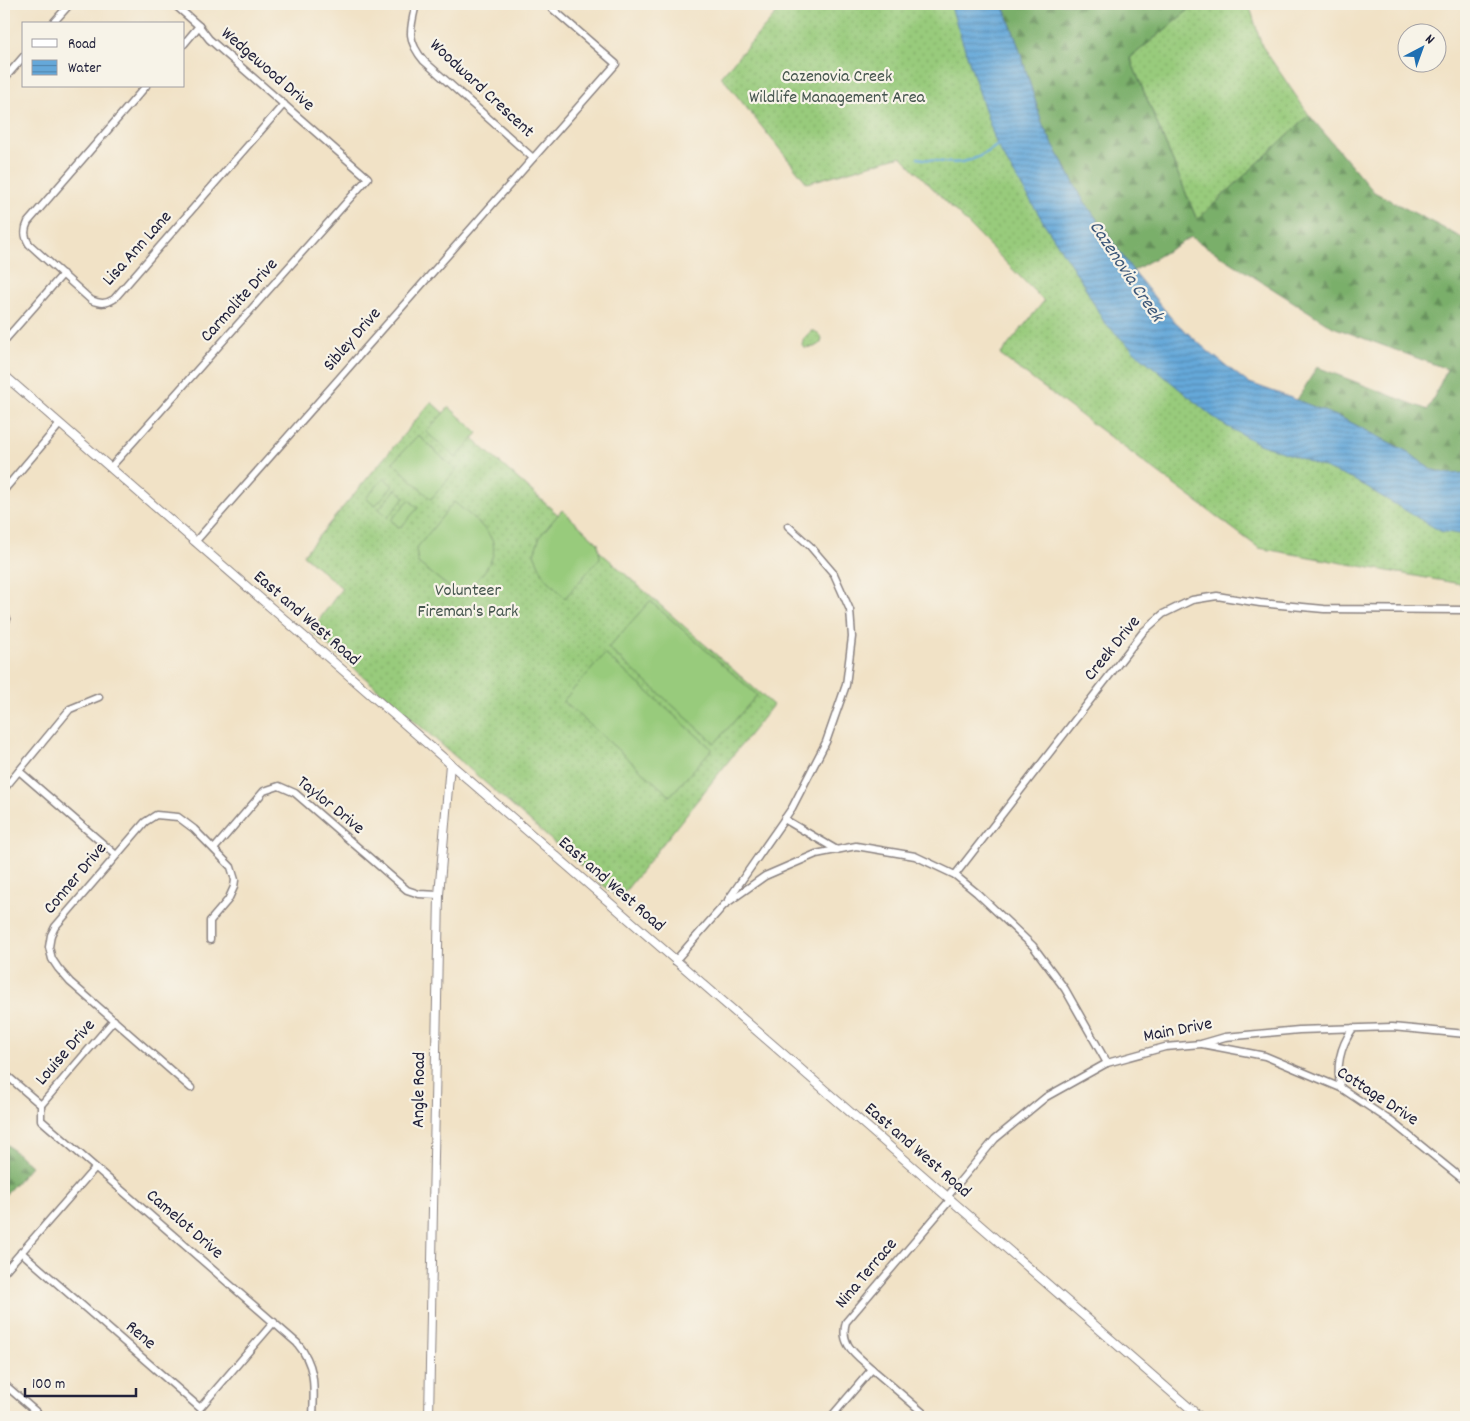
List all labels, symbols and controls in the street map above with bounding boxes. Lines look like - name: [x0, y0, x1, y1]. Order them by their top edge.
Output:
- legend: [22, 22, 185, 88]
- street label: Wedgewood Drive: [215, 22, 320, 118]
- north arrow: [1398, 22, 1448, 72]
- text: N: [1420, 30, 1438, 50]
- text: Road: [68, 34, 96, 56]
- street label: Woodward Crescent: [423, 34, 539, 145]
- text: Water: [68, 58, 102, 80]
- park label: Cazenovia Creek Wildlife Management Area: [749, 65, 926, 111]
- street label: Lisa Ann Lane: [97, 206, 179, 292]
- water label: Cazenovia Creek: [1081, 216, 1170, 330]
- street label: Carmolite Drive: [195, 253, 285, 349]
- street label: Sibley Drive: [318, 303, 388, 377]
- street label: East and West Road: [247, 565, 365, 673]
- park label: Volunteer Fireman's Park: [418, 579, 518, 625]
- street label: Creek Drive: [1079, 611, 1147, 687]
- street label: Taylor Drive: [291, 771, 369, 841]
- street label: East and West Road: [552, 831, 670, 939]
- street label: Conner Drive: [38, 838, 114, 920]
- street label: Main Drive: [1142, 1012, 1215, 1050]
- street label: Louise Drive: [30, 1014, 102, 1092]
- street label: Angle Road: [407, 1052, 433, 1128]
- street label: Cottage Drive: [1331, 1061, 1423, 1133]
- street label: East and West Road: [858, 1097, 976, 1205]
- street label: Camelot Drive: [140, 1184, 228, 1266]
- street label: Nina Terrace: [830, 1233, 904, 1315]
- street label: Rene: [119, 1316, 161, 1356]
- scale bar: [25, 1366, 136, 1398]
- text: 100 m: [32, 1374, 65, 1396]

